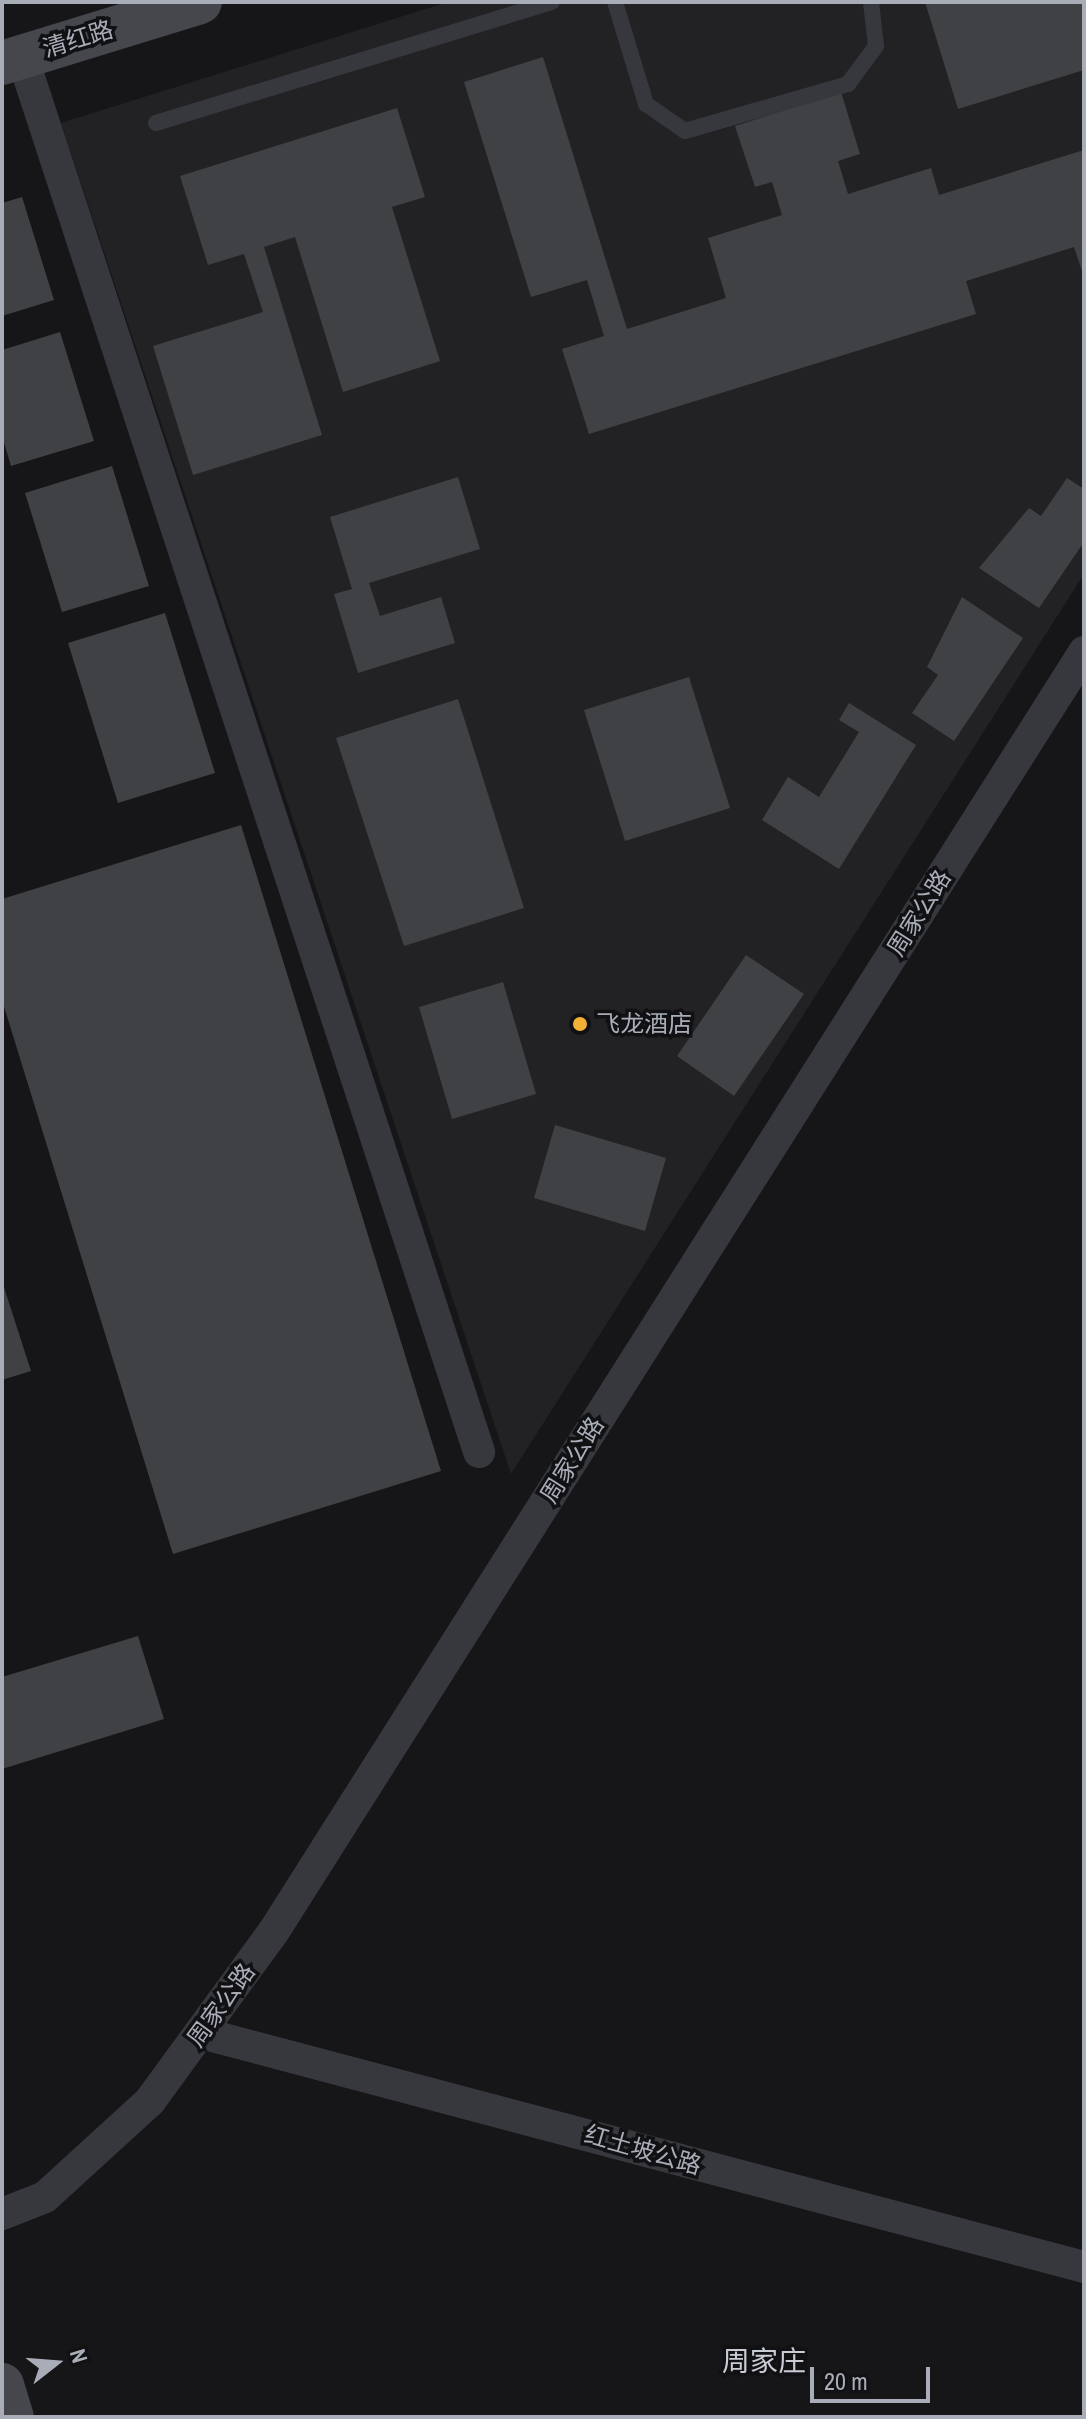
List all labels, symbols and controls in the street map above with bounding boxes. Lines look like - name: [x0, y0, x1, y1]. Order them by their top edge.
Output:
- street label: 清红路: [39, 15, 117, 63]
- street label: 周家公路: [881, 865, 957, 961]
- place label: 飞龙酒店: [596, 1010, 692, 1038]
- marker: 飞龙酒店: [571, 1015, 589, 1033]
- street label: 周家公路: [534, 1412, 610, 1508]
- street label: 周家公路: [181, 1958, 261, 2052]
- street label: 红土坡公路: [581, 2120, 705, 2180]
- north arrow: [16, 2323, 96, 2403]
- district label: 周家庄: [722, 2344, 806, 2378]
- text: N: [63, 2345, 95, 2367]
- scale bar: [814, 2351, 934, 2401]
- text: 20 m: [824, 2365, 868, 2397]

